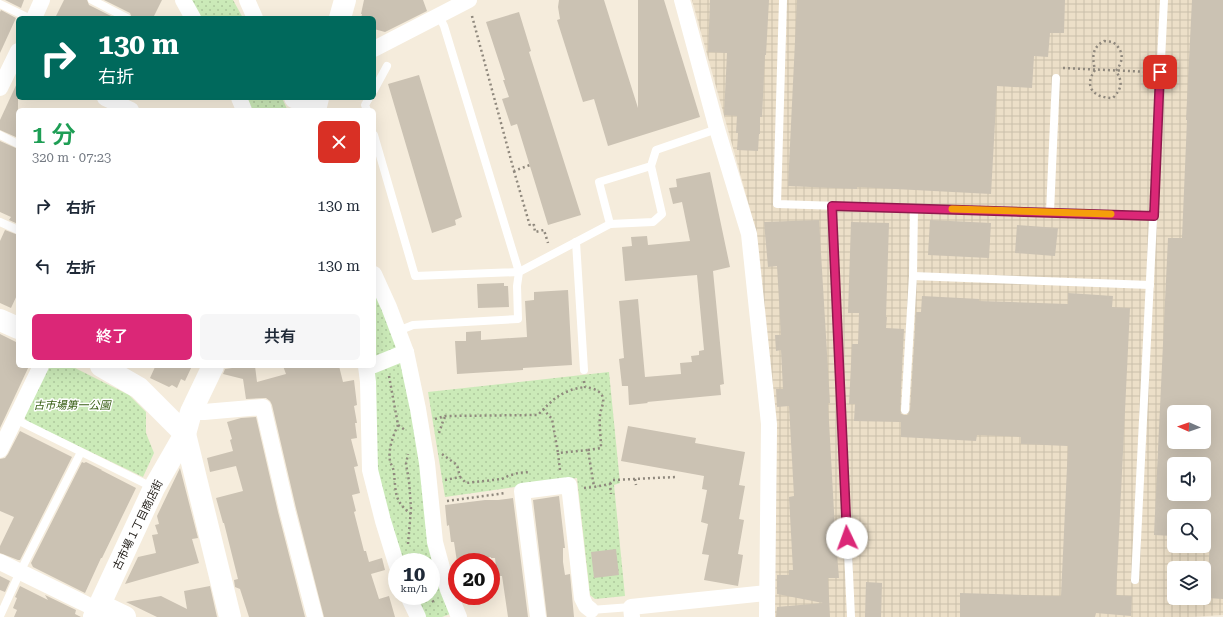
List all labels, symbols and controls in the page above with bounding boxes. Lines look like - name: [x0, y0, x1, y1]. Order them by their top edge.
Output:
- text: 130 m: [98, 28, 179, 61]
- icon: right: [32, 32, 84, 84]
- pin: [1143, 55, 1177, 89]
- icon: arrive: [1149, 61, 1171, 83]
- text: 右折: [98, 66, 134, 87]
- text: 1 分: [32, 121, 76, 149]
- button: close: [318, 121, 360, 163]
- text: 320 m · 07:23: [32, 150, 111, 165]
- icon: right: [32, 195, 54, 217]
- text: 130 m: [317, 197, 360, 215]
- text: 右折: [66, 199, 96, 217]
- icon: left: [32, 255, 54, 277]
- text: 130 m: [317, 257, 360, 275]
- text: 左折: [66, 259, 96, 277]
- button: 終了: [32, 314, 192, 360]
- button: 共有: [200, 314, 360, 360]
- park label: 古市場第一公園: [34, 399, 112, 412]
- north arrow: [1167, 405, 1211, 449]
- map controls: [1167, 405, 1211, 605]
- button: sound: [1167, 457, 1211, 501]
- street label: 古市場１丁目商店街: [110, 478, 166, 572]
- button: search: [1167, 509, 1211, 553]
- position arrow: [826, 517, 868, 559]
- speed limit sign: 20: [448, 553, 500, 605]
- button: layers: [1167, 561, 1211, 605]
- text: 10: [403, 562, 425, 586]
- text: km/h: [401, 583, 427, 594]

